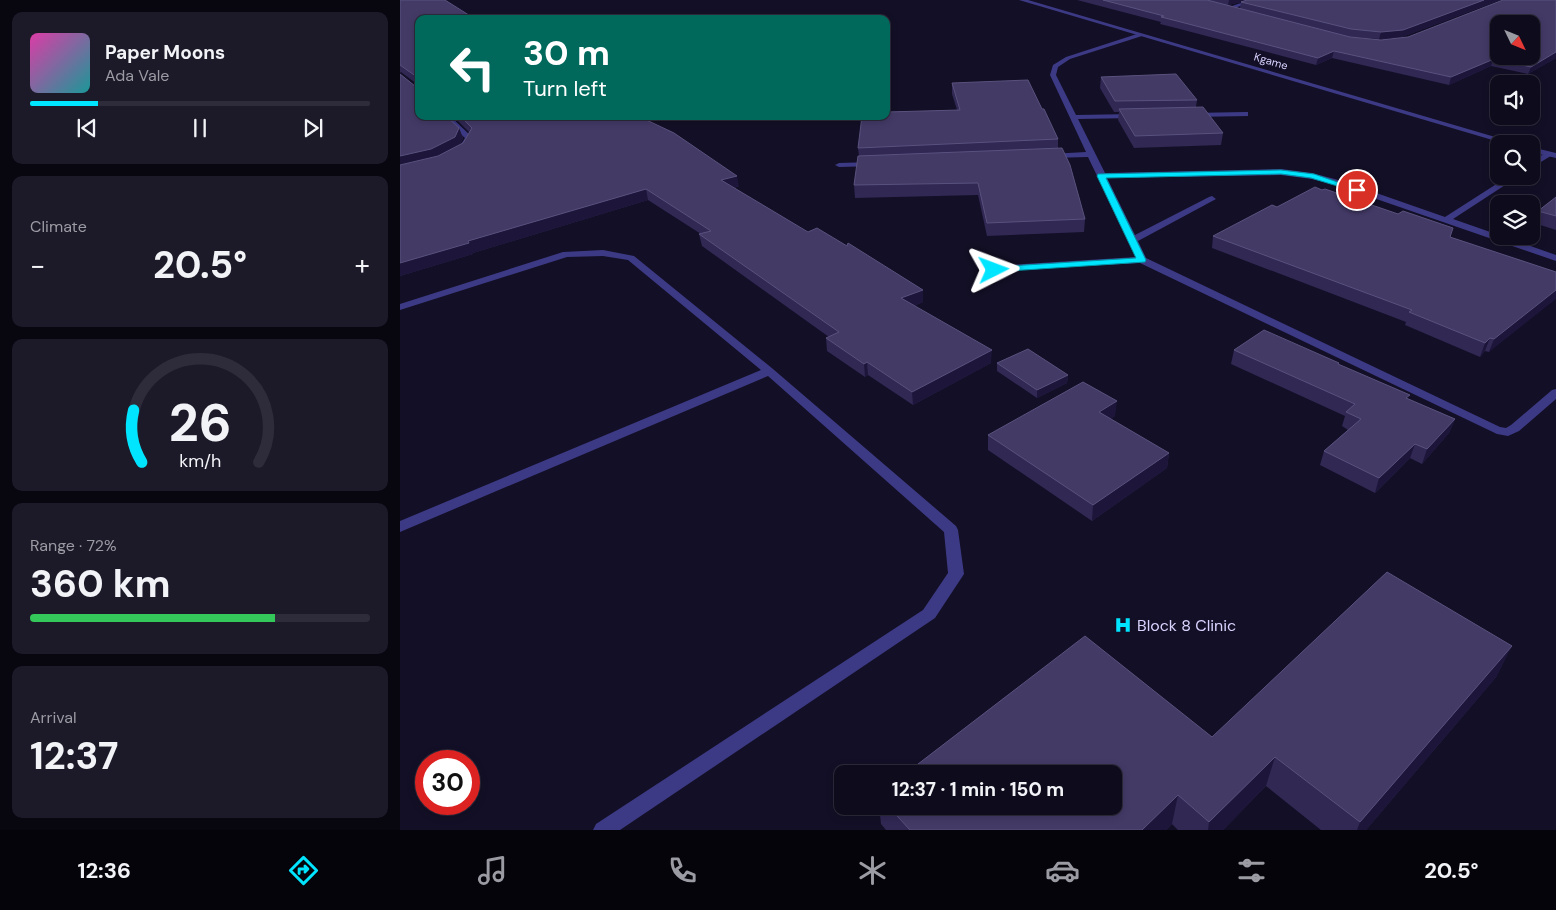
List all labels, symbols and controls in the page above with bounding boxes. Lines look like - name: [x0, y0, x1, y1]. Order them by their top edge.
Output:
- north arrow: [1490, 15, 1540, 65]
- map controls: [1490, 15, 1540, 245]
- text: 30 m: [523, 30, 610, 76]
- icon: left: [440, 35, 505, 100]
- text: Paper Moons: [105, 40, 225, 65]
- street label: Kgame: [1252, 50, 1290, 72]
- text: Ada Vale: [105, 65, 169, 86]
- text: Turn left: [523, 74, 607, 103]
- button: sound: [1490, 75, 1540, 125]
- icon: previous: [73, 114, 101, 142]
- icon: pause: [186, 114, 214, 142]
- icon: next: [299, 114, 327, 142]
- button: search: [1490, 135, 1540, 185]
- pin: [1336, 169, 1378, 211]
- icon: arrive: [1343, 176, 1371, 204]
- button: layers: [1490, 195, 1540, 245]
- text: Climate: [30, 216, 87, 237]
- text: 20.5°: [153, 240, 247, 290]
- position arrow: [967, 243, 1019, 295]
- text: −: [30, 247, 45, 284]
- text: +: [355, 247, 370, 284]
- text: 26: [169, 389, 231, 457]
- text: km/h: [179, 449, 221, 473]
- text: Range · 72%: [30, 535, 116, 556]
- text: 360 km: [30, 559, 170, 609]
- hospital icon: Block 8 Clinic: [1113, 615, 1133, 635]
- place label: Block 8 Clinic: [1137, 615, 1236, 636]
- text: Arrival: [30, 707, 77, 728]
- text: 12:37: [30, 731, 118, 781]
- speed limit sign: 30: [415, 750, 480, 815]
- text: 12:37 · 1 min · 150 m: [892, 777, 1064, 802]
- icon: directions: [286, 853, 321, 888]
- icon: music: [475, 853, 510, 888]
- icon: phone: [665, 853, 700, 888]
- icon: climate: [855, 853, 890, 888]
- icon: car: [1045, 853, 1080, 888]
- icon: filters: [1234, 853, 1269, 888]
- text: 12:36: [77, 856, 131, 885]
- text: 20.5°: [1424, 856, 1479, 885]

